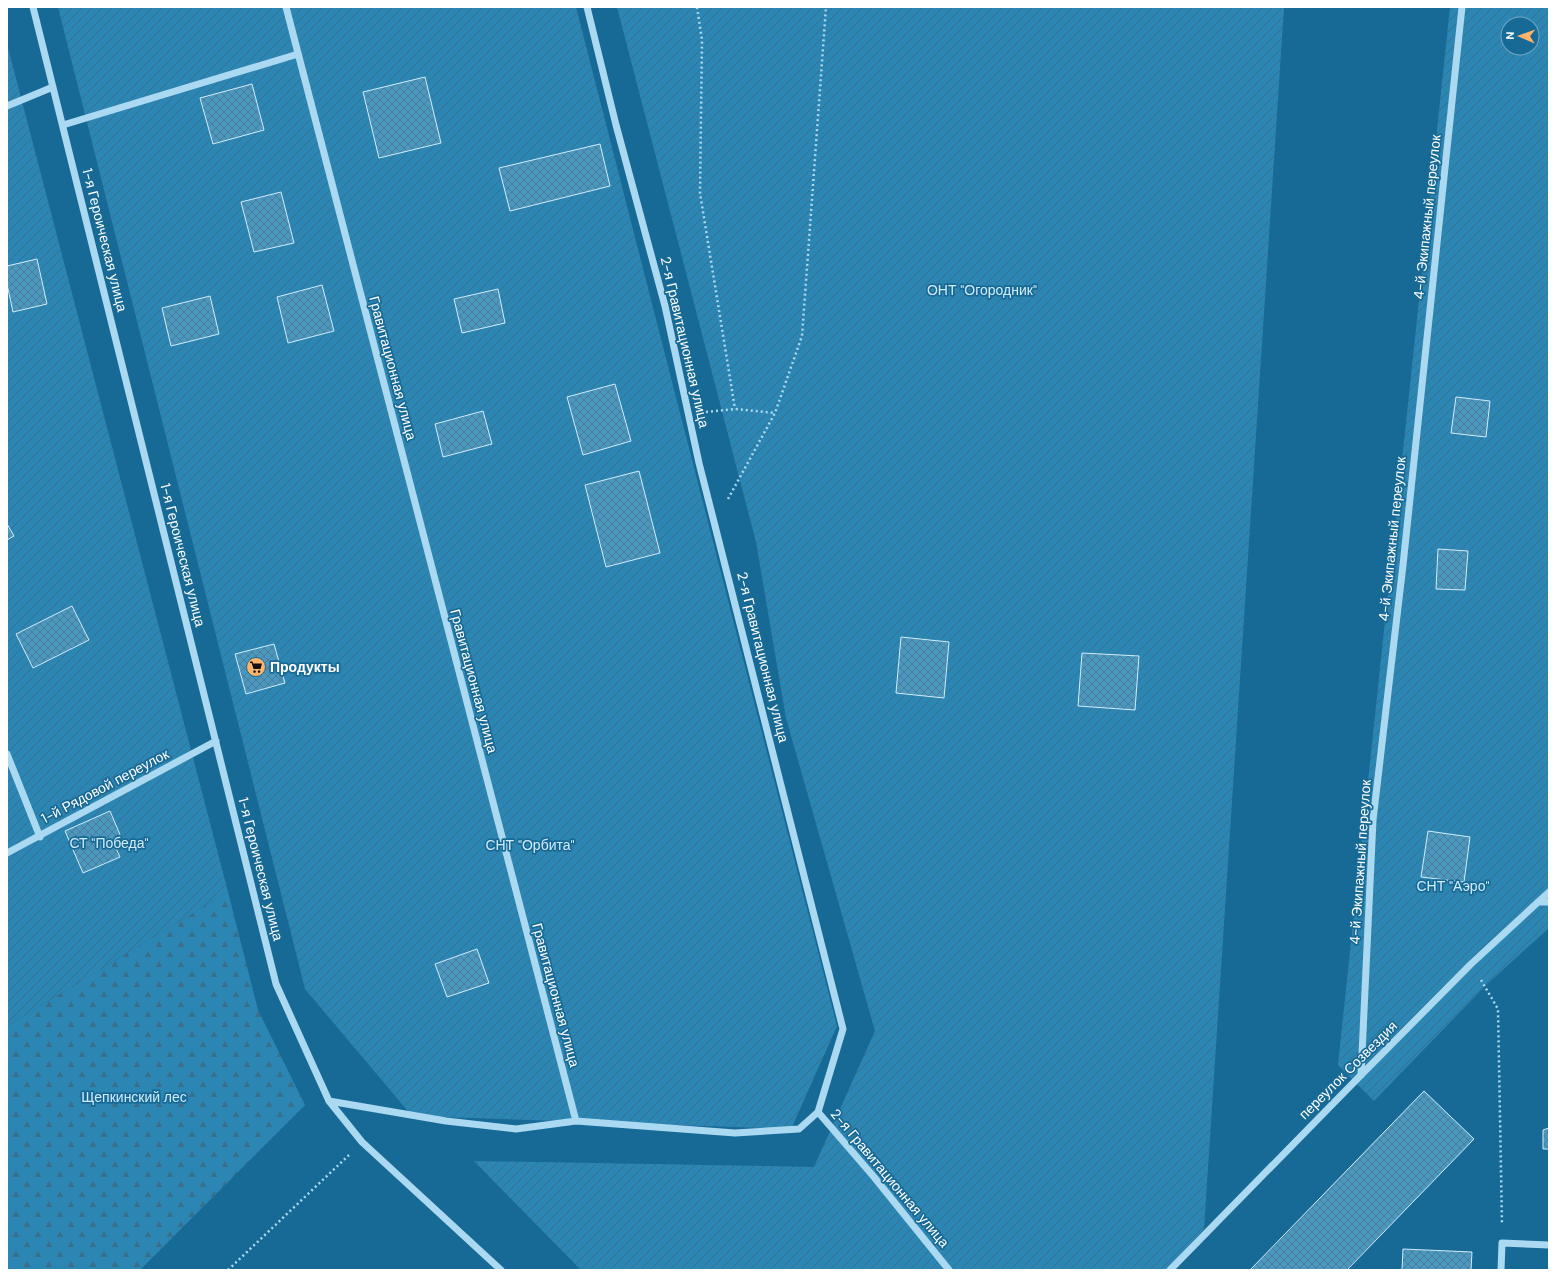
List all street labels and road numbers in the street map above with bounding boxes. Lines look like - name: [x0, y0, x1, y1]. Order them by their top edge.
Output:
- street label: 4-й Экипажный переулок: [1409, 133, 1445, 300]
- street label: 1-я Героическая улица: [78, 166, 132, 314]
- street label: 2-я Гравитационная улица: [657, 255, 714, 430]
- street label: Гравитационная улица: [365, 294, 421, 442]
- street label: 4-й Экипажный переулок: [1374, 455, 1410, 622]
- street label: 1-я Героическая улица: [156, 481, 210, 629]
- street label: 2-я Гравитационная улица: [733, 570, 793, 744]
- street label: Гравитационная улица: [446, 607, 502, 755]
- street label: 1-й Рядовой переулок: [38, 744, 173, 827]
- street label: 4-й Экипажный переулок: [1345, 778, 1375, 945]
- street label: 1-я Героическая улица: [234, 795, 288, 943]
- street label: Гравитационная улица: [528, 921, 584, 1069]
- street label: переулок Созвездия: [1295, 1017, 1401, 1123]
- street label: 2-я Гравитационная улица: [827, 1105, 953, 1251]

